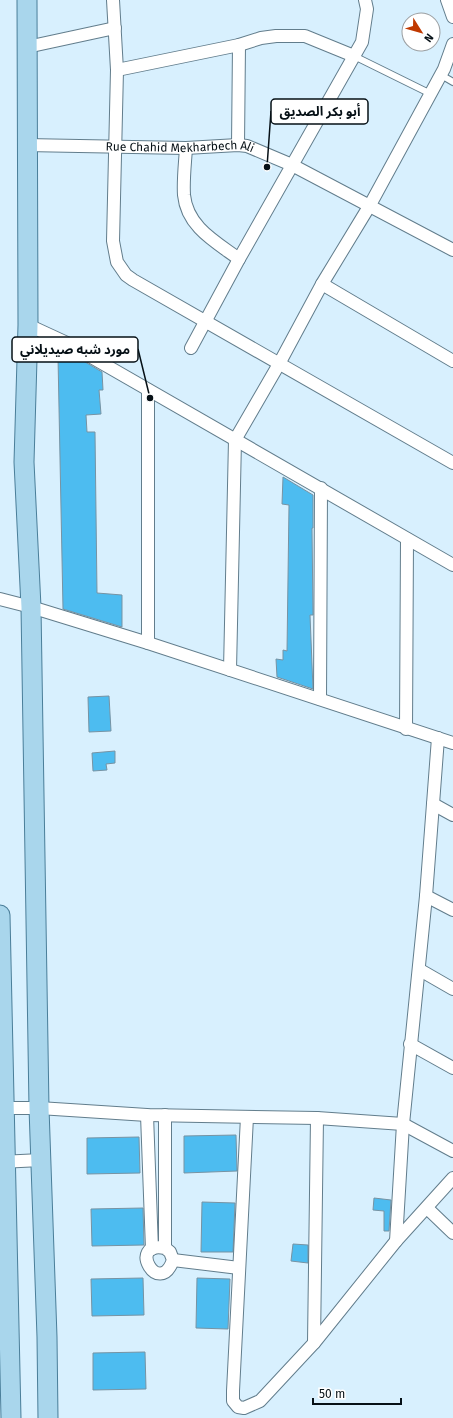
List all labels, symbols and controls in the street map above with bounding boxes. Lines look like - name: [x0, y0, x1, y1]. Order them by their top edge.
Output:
- north arrow: [401, 12, 441, 52]
- text: N: [421, 31, 436, 45]
- callout: أبو بكر الصديق: [271, 99, 368, 124]
- text: أبو بكر الصديق: [280, 103, 361, 120]
- street label: Rue Chahid Mekharbech Ali: [105, 138, 256, 155]
- callout: مورد شبه صيديلاني: [12, 337, 138, 362]
- text: مورد شبه صيديلاني: [20, 342, 130, 360]
- scale bar: [313, 1380, 401, 1406]
- text: 50 m: [319, 1387, 345, 1401]

